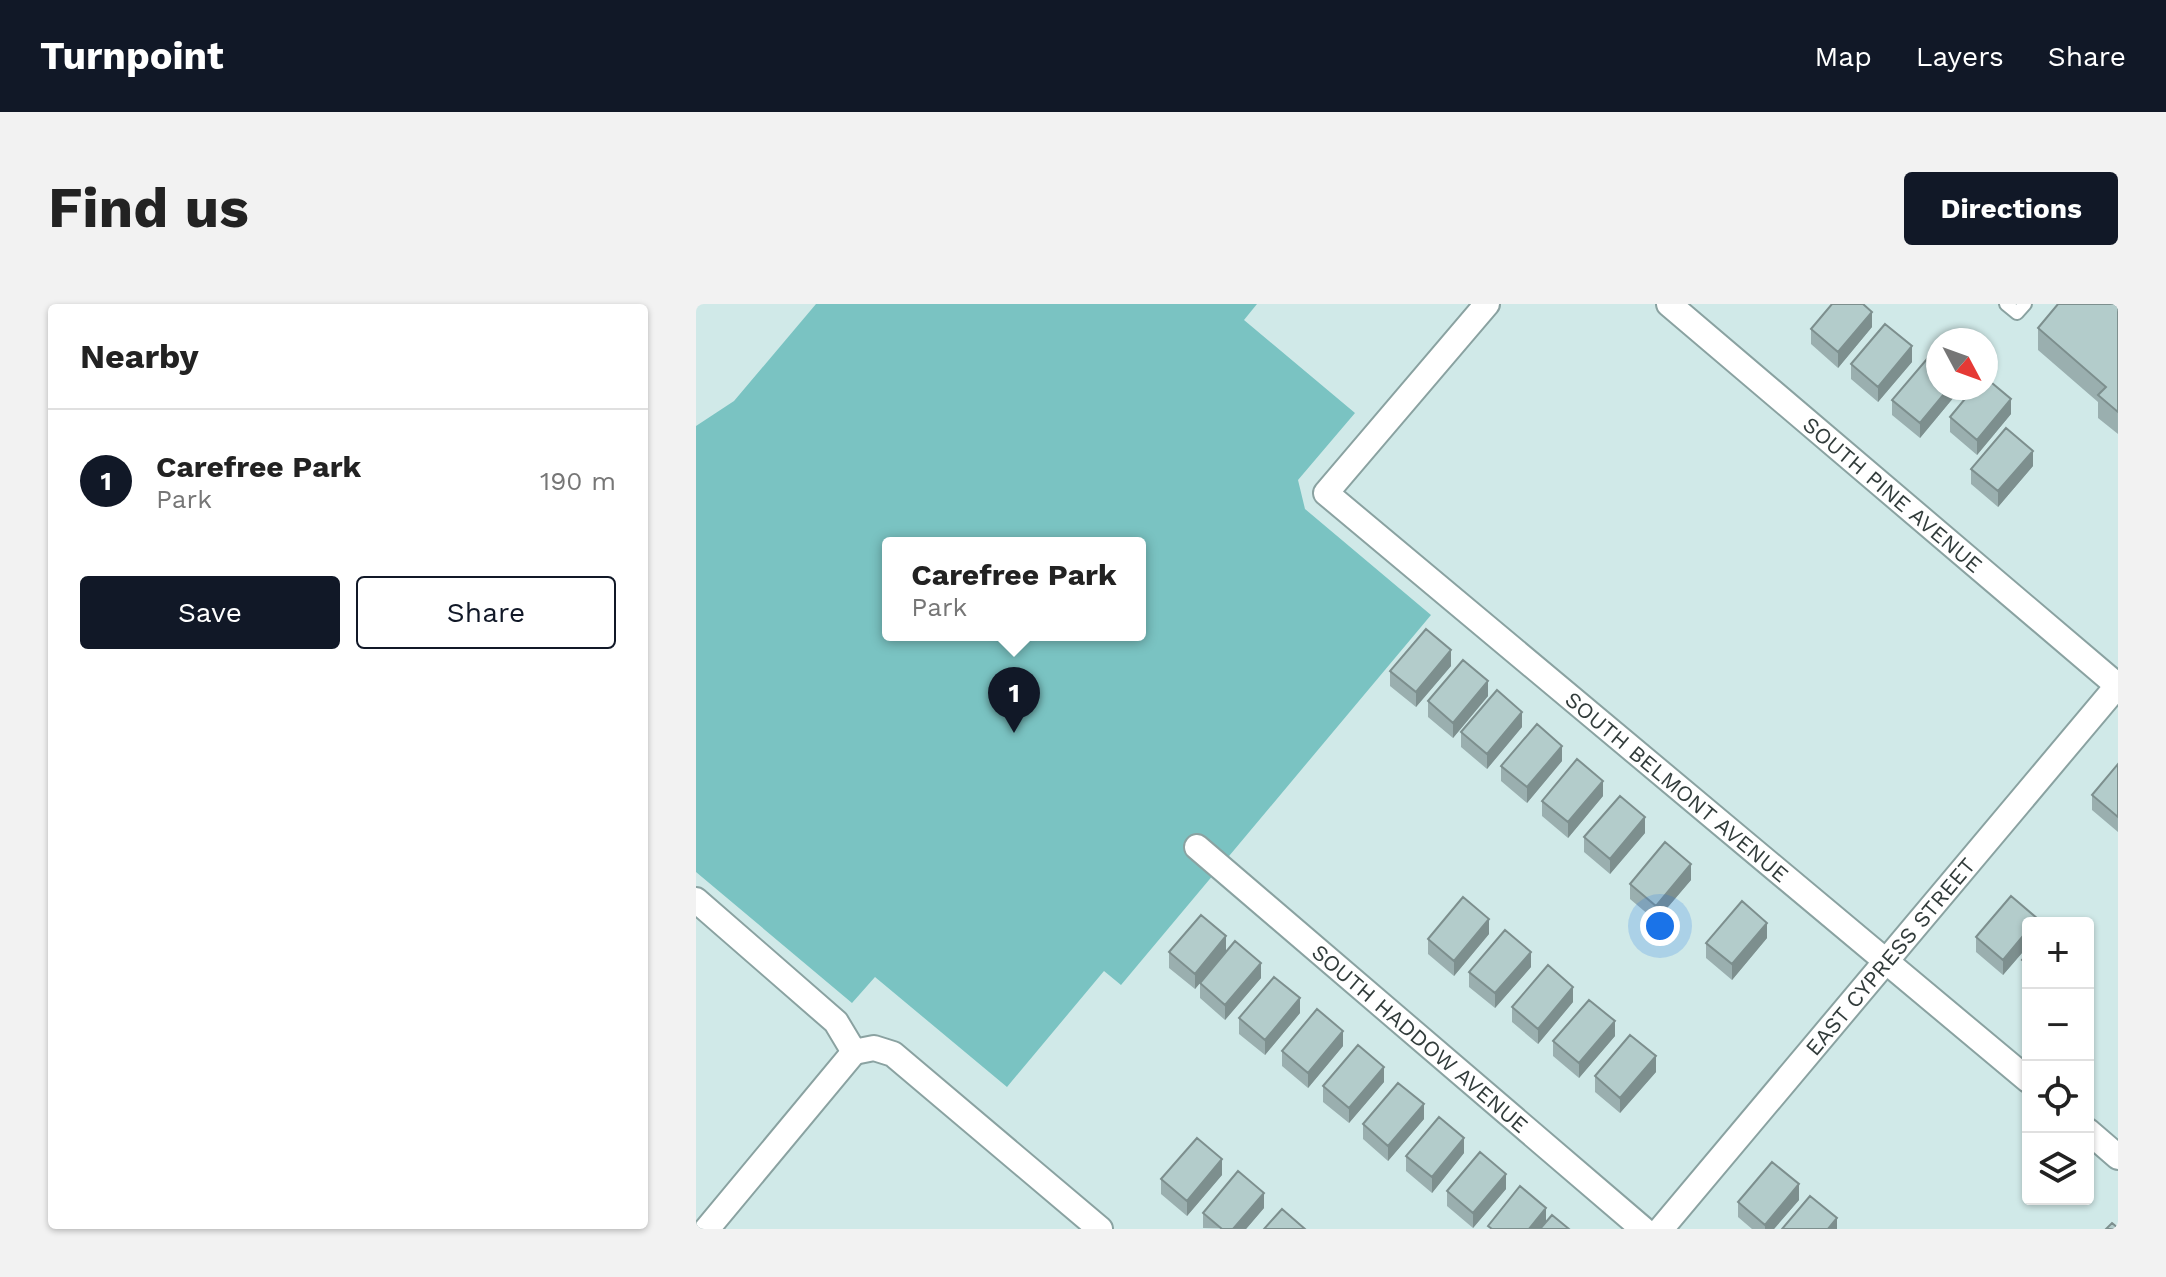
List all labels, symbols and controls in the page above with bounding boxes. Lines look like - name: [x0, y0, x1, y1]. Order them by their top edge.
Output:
- text: Turnpoint: [40, 34, 224, 78]
- text: Map: [1815, 40, 1872, 73]
- text: Layers: [1916, 40, 2004, 73]
- text: Share: [2048, 40, 2126, 73]
- button: Directions: [1904, 172, 2118, 245]
- text: Find us: [48, 175, 249, 241]
- north arrow: [1926, 328, 1998, 400]
- text: Nearby: [80, 336, 199, 376]
- street label: SOUTH PINE AVENUE: [1798, 412, 1987, 578]
- text: Carefree Park: [156, 449, 361, 484]
- text: 1: [100, 466, 112, 496]
- text: 190 m: [540, 466, 616, 496]
- text: Park: [156, 484, 212, 514]
- popup: [882, 537, 1146, 641]
- text: Carefree Park: [911, 557, 1117, 592]
- button: Save: [80, 576, 340, 649]
- button: Share: [356, 576, 616, 649]
- text: Park: [911, 592, 967, 622]
- pin: 1: [988, 667, 1040, 733]
- street label: SOUTH BELMONT AVENUE: [1560, 687, 1793, 887]
- street label: EAST CYPRESS STREET: [1800, 853, 1980, 1060]
- your location: [1640, 906, 1680, 946]
- map controls: [2022, 917, 2094, 1205]
- button: +: [2022, 917, 2094, 989]
- street label: SOUTH HADDOW AVENUE: [1307, 939, 1533, 1138]
- button: −: [2022, 989, 2094, 1061]
- button: locate: [2022, 1061, 2094, 1133]
- button: layers: [2022, 1133, 2094, 1205]

